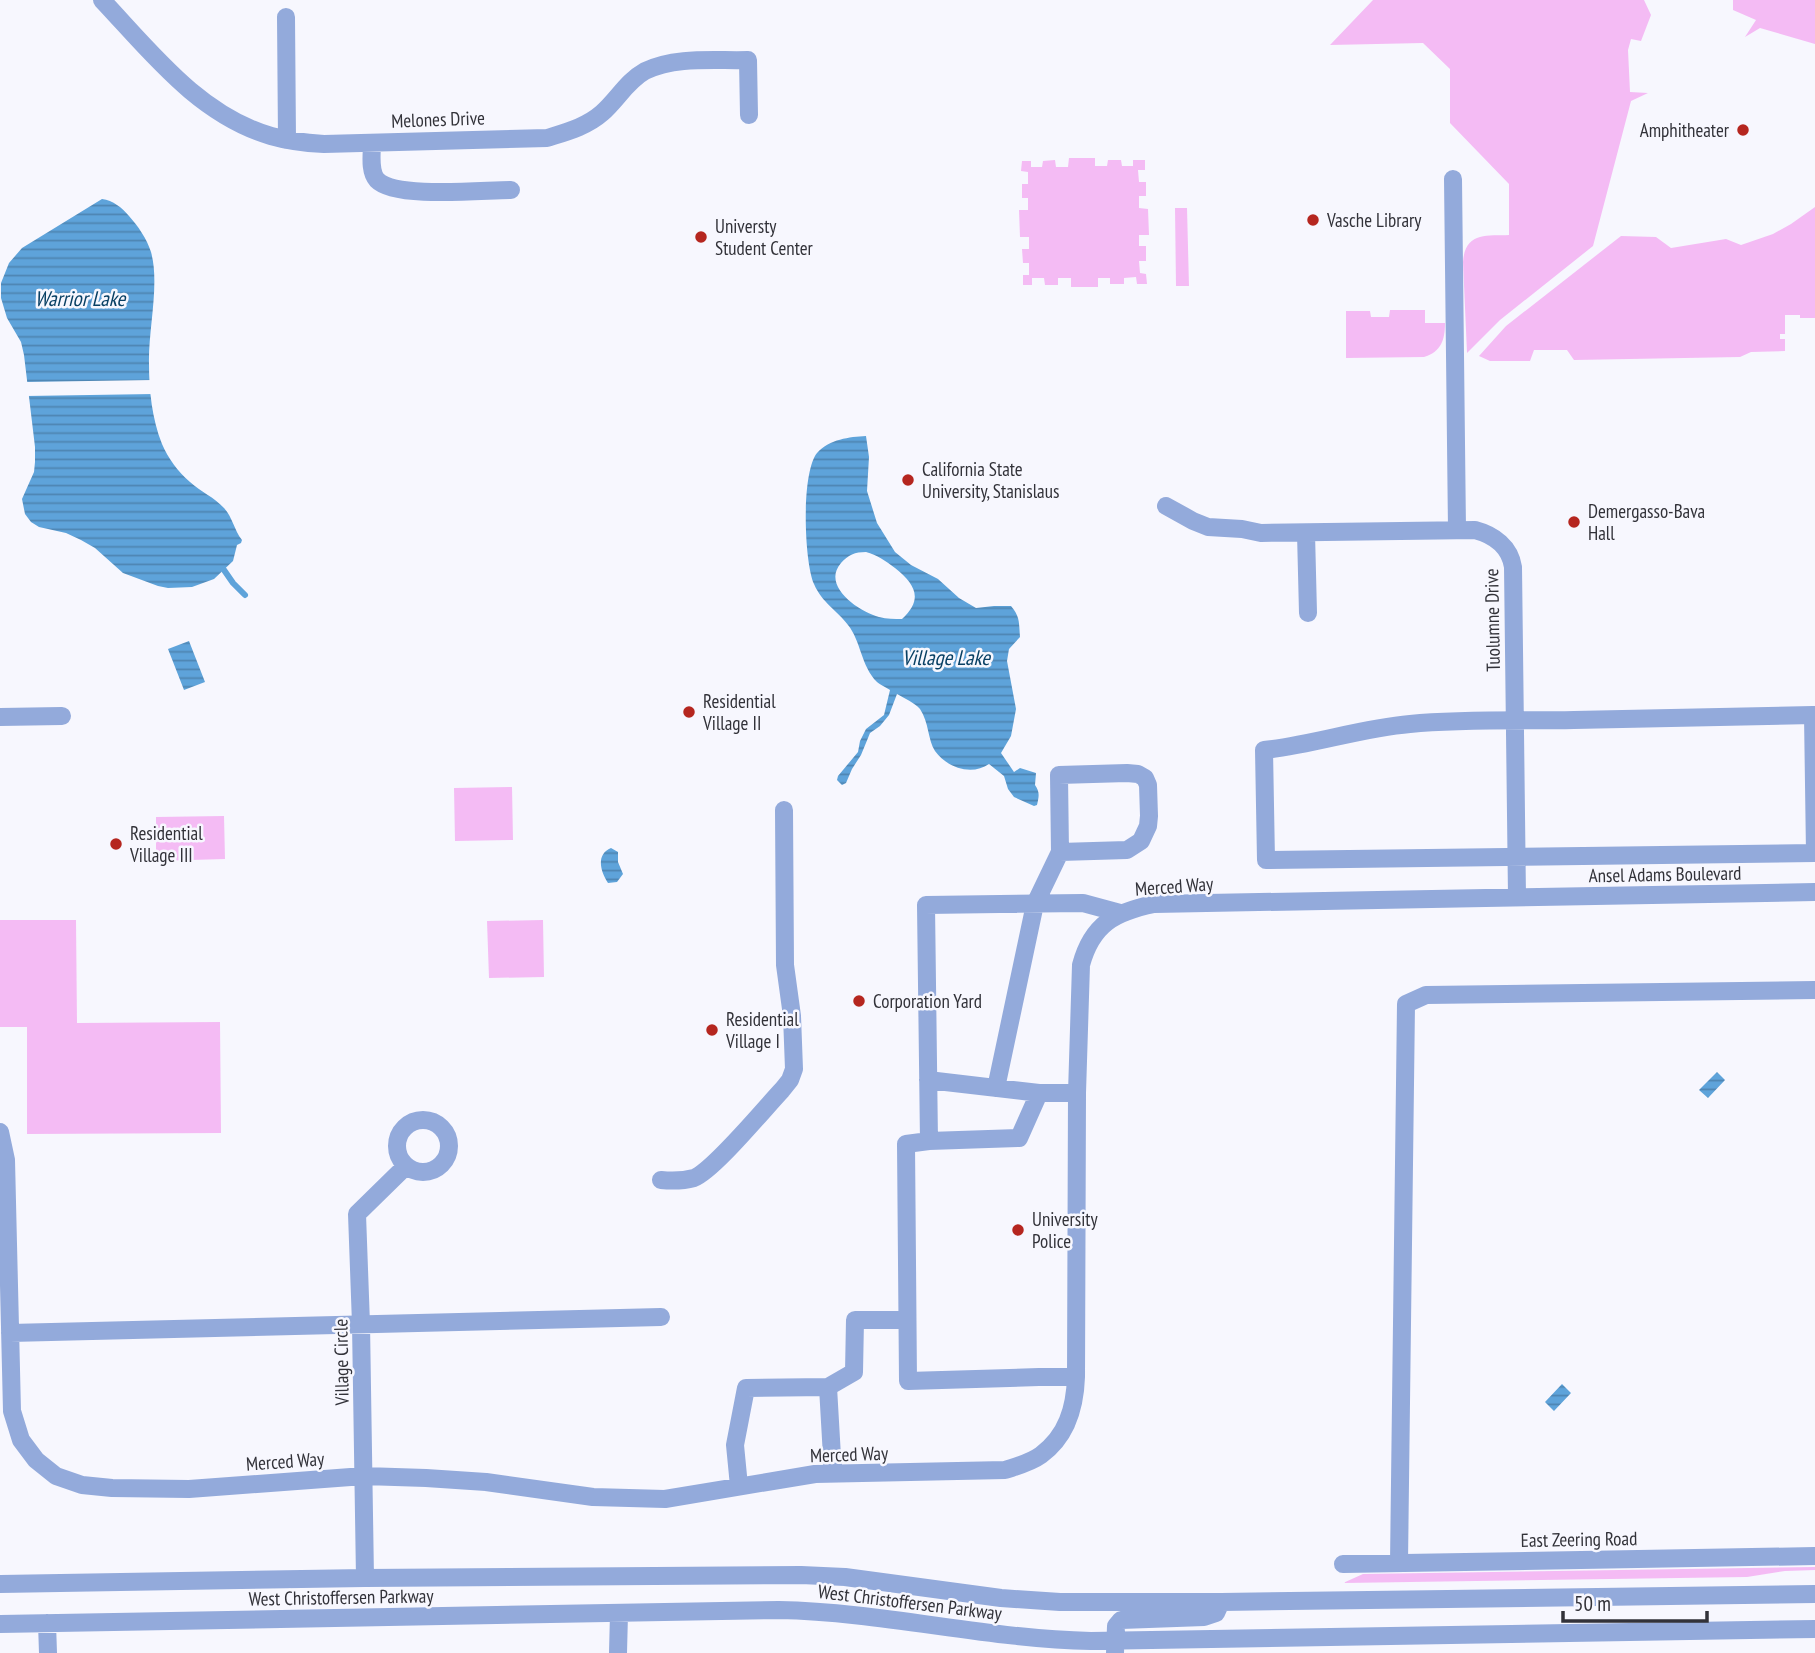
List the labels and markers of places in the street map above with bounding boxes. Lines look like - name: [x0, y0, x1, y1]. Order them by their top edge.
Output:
- place label: Amphitheater: [1640, 118, 1730, 142]
- marker: Amphitheater: [1735, 122, 1751, 138]
- place label: Vasche Library: [1326, 208, 1422, 232]
- marker: Vasche Library: [1305, 212, 1321, 228]
- place label: Universty Student Center: [715, 214, 814, 260]
- marker: Universty Student Center: [693, 229, 709, 245]
- place label: California State University, Stanislaus: [922, 457, 1059, 503]
- marker: California State University, Stanislaus: [900, 472, 916, 488]
- place label: Demergasso-Bava Hall: [1588, 499, 1705, 545]
- marker: Demergasso-Bava Hall: [1566, 514, 1582, 530]
- place label: Residential Village II: [702, 689, 776, 735]
- marker: Residential Village II: [681, 704, 697, 720]
- place label: Residential Village III: [129, 821, 203, 867]
- marker: Residential Village III: [108, 836, 124, 852]
- place label: Corporation Yard: [873, 989, 982, 1013]
- marker: Corporation Yard: [851, 993, 867, 1009]
- place label: Residential Village I: [725, 1007, 799, 1053]
- marker: Residential Village I: [704, 1022, 720, 1038]
- place label: University Police: [1032, 1207, 1098, 1253]
- marker: University Police: [1010, 1222, 1026, 1238]

